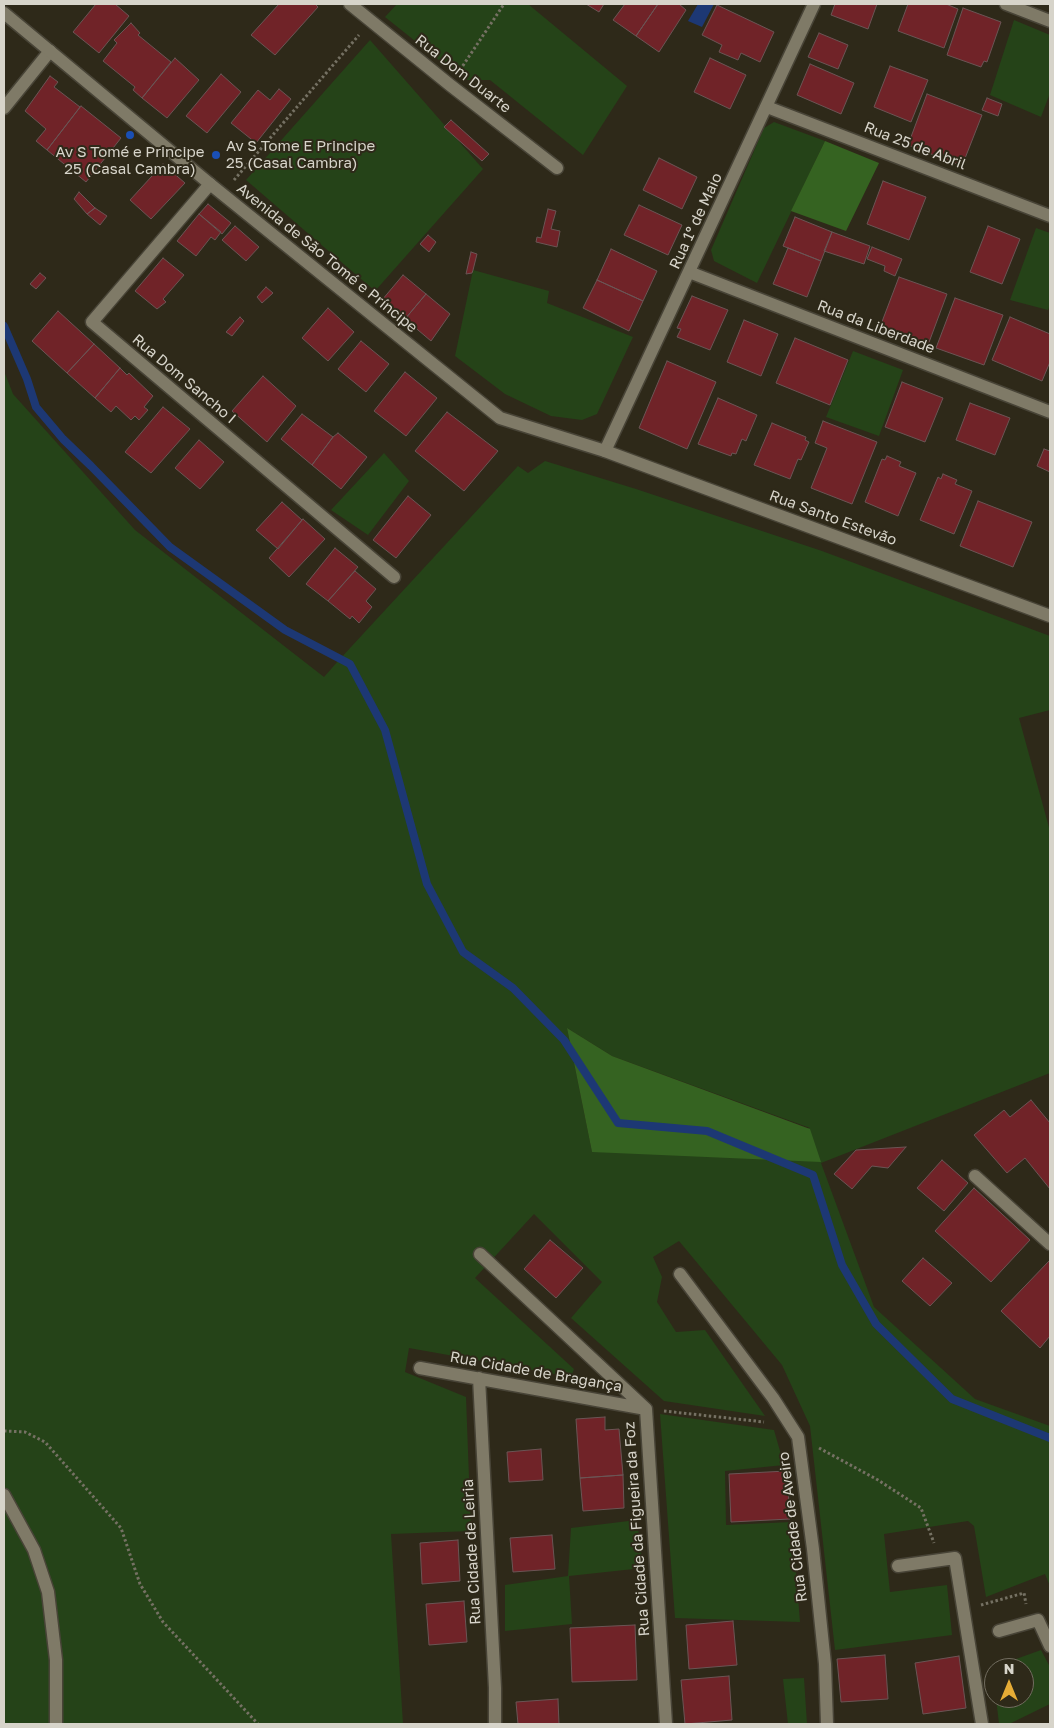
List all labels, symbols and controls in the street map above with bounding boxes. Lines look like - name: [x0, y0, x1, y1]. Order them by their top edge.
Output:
- street label: Rua Dom Duarte: [412, 31, 514, 117]
- street label: Rua 25 de Abril: [861, 118, 969, 174]
- marker: Av S Tomé e Principe 25 (Casal Cambra): [124, 129, 136, 141]
- place label: Av S Tome E Principe 25 (Casal Cambra): [226, 137, 375, 172]
- place label: Av S Tomé e Principe 25 (Casal Cambra): [56, 143, 204, 178]
- marker: Av S Tome E Principe 25 (Casal Cambra): [210, 149, 222, 161]
- street label: Rua 1º de Maio: [666, 170, 726, 272]
- street label: Avenida de São Tomé e Príncipe: [233, 179, 421, 337]
- street label: Rua da Liberdade: [815, 296, 937, 358]
- street label: Rua Dom Sancho I: [128, 330, 240, 428]
- street label: Rua Santo Estevão: [767, 487, 899, 549]
- street label: Rua Cidade de Bragança: [449, 1348, 623, 1396]
- street label: Rua Cidade da Figueira da Foz: [621, 1421, 653, 1637]
- street label: Rua Cidade de Aveiro: [775, 1451, 811, 1603]
- street label: Rua Cidade de Leiria: [459, 1479, 485, 1625]
- north arrow: [984, 1658, 1034, 1708]
- text: N: [1004, 1660, 1014, 1677]

